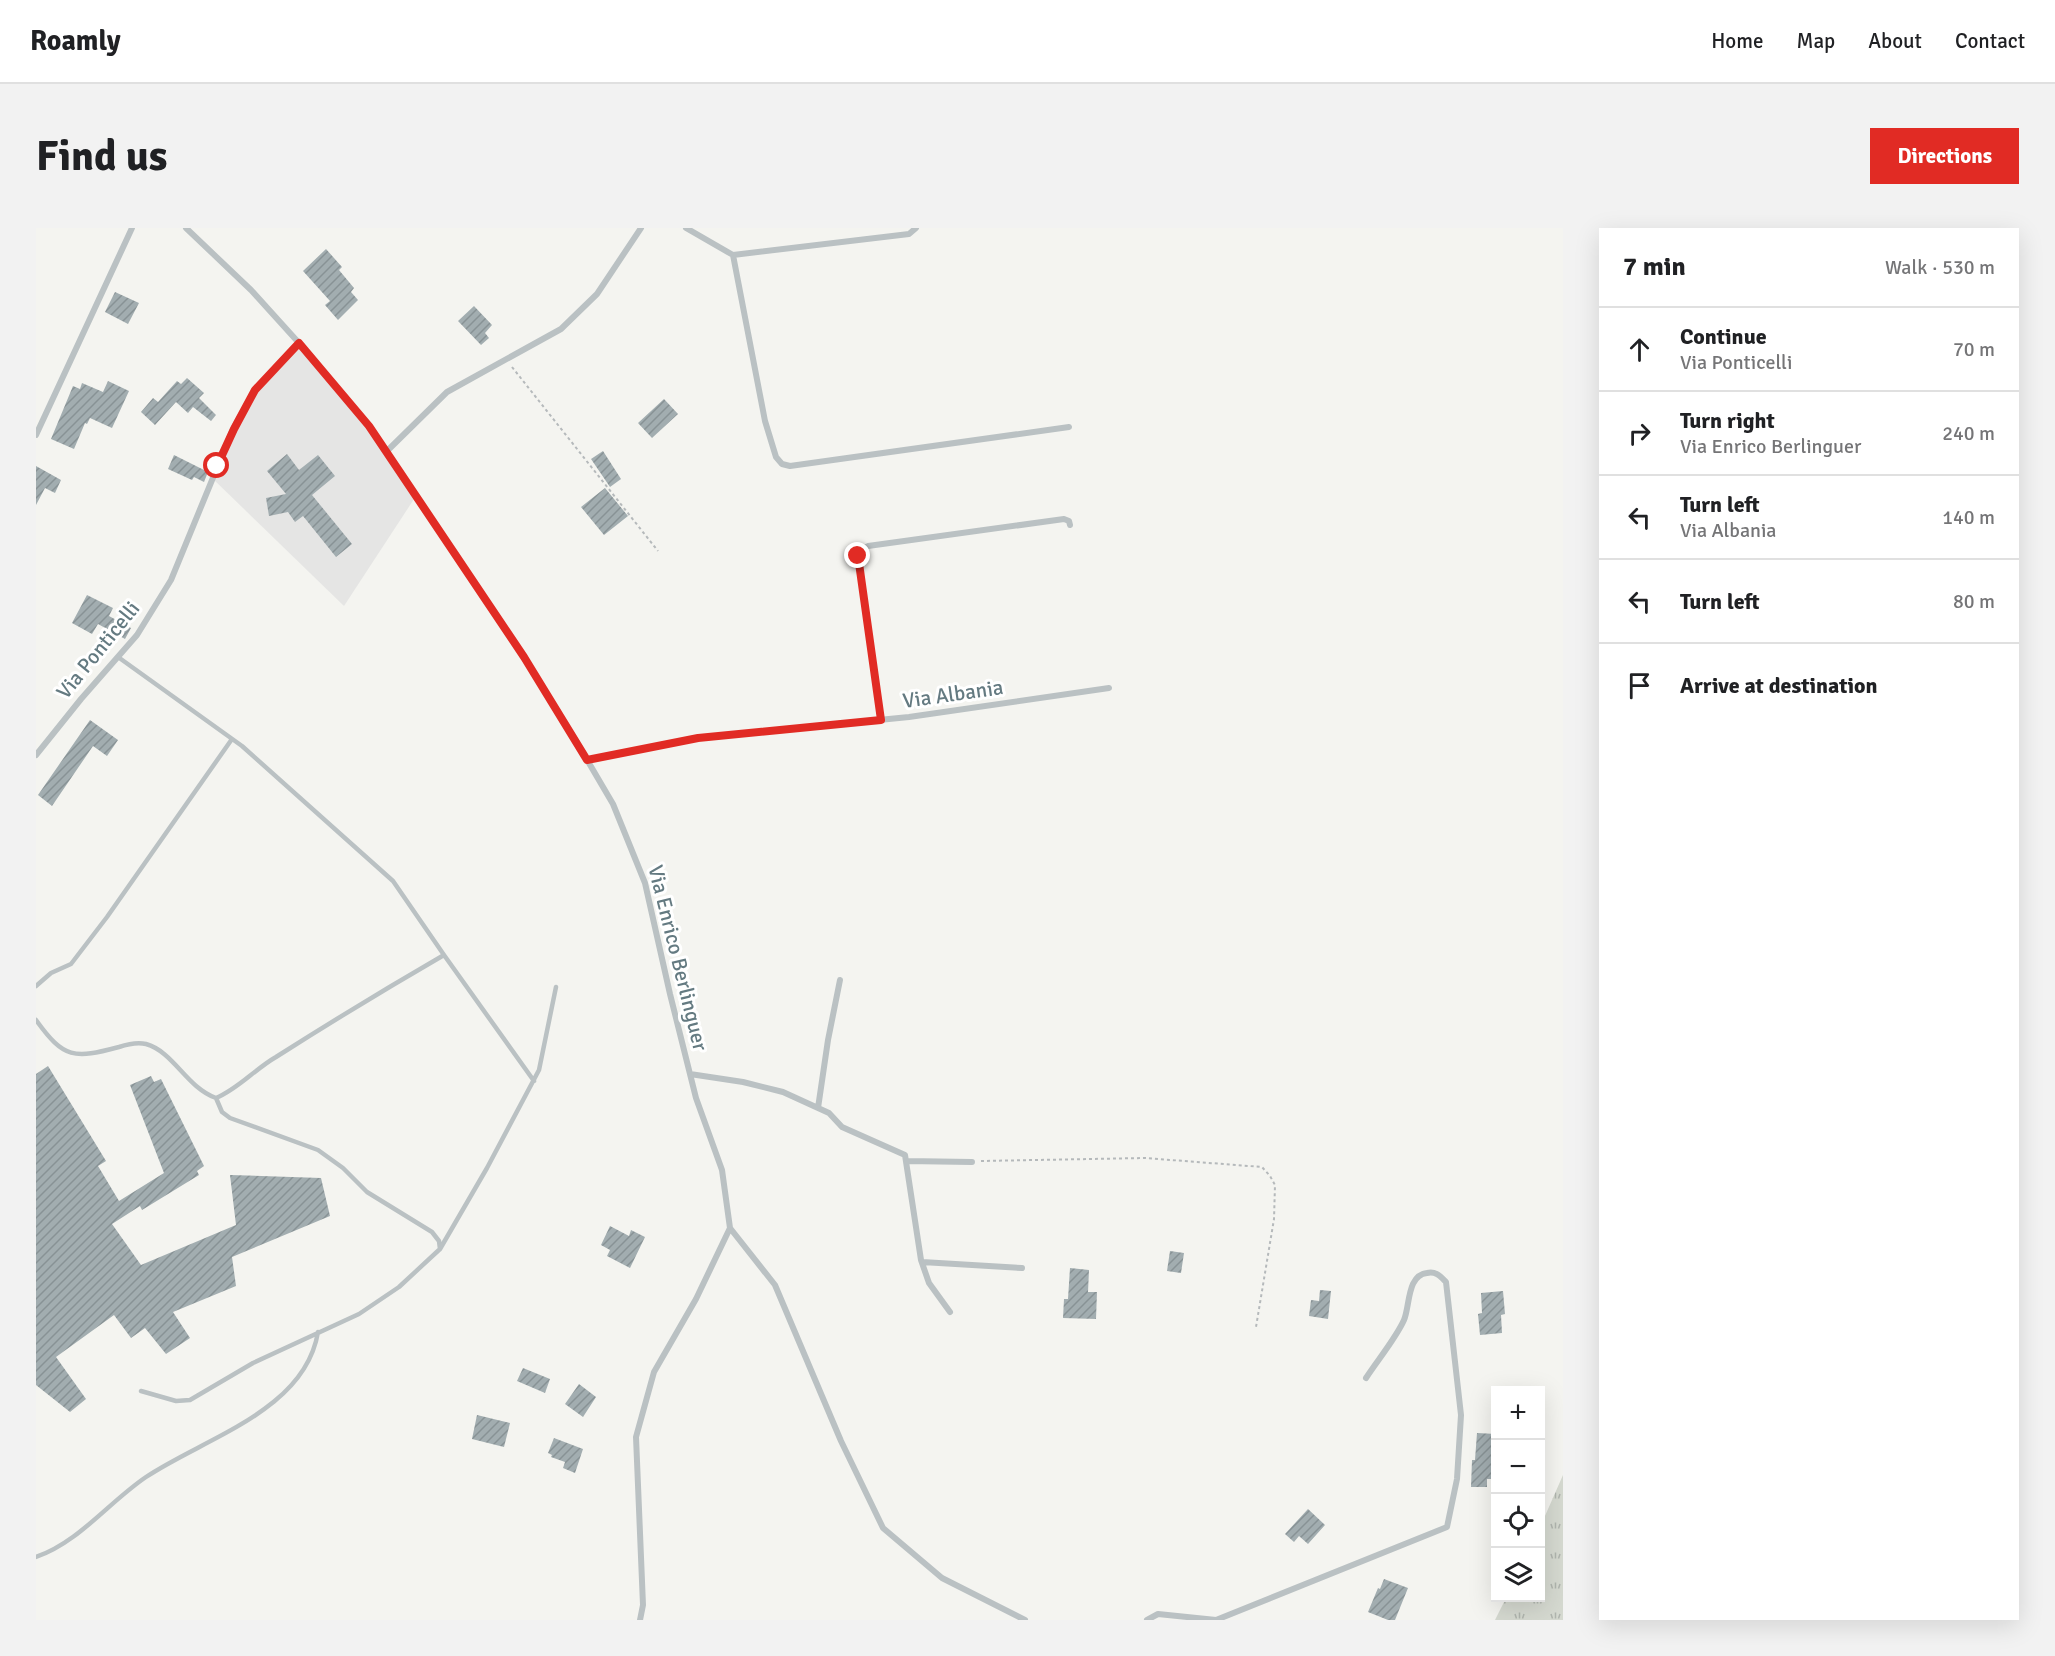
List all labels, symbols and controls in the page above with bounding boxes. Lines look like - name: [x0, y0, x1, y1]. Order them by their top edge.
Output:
- text: Roamly: [30, 24, 121, 58]
- text: Home: [1711, 28, 1764, 54]
- text: Map: [1797, 28, 1835, 54]
- text: About: [1868, 28, 1922, 54]
- text: Contact: [1955, 28, 2025, 54]
- button: Directions: [1870, 128, 2019, 184]
- text: Find us: [36, 131, 167, 182]
- text: 7 min: [1623, 251, 1686, 283]
- text: Walk · 530 m: [1885, 255, 1995, 280]
- text: Continue: [1680, 323, 1767, 350]
- icon: ahead: [1623, 333, 1656, 366]
- text: 70 m: [1953, 337, 1995, 362]
- text: Via Ponticelli: [1680, 350, 1792, 375]
- text: Turn right: [1680, 407, 1775, 434]
- icon: right: [1623, 417, 1656, 450]
- text: 240 m: [1942, 421, 1995, 446]
- text: Via Enrico Berlinguer: [1680, 434, 1861, 459]
- route start: [203, 452, 229, 478]
- text: Turn left: [1680, 491, 1760, 518]
- icon: left: [1623, 501, 1656, 534]
- text: 140 m: [1942, 505, 1995, 530]
- text: Via Albania: [1680, 518, 1777, 543]
- route end: [844, 542, 870, 568]
- icon: left: [1623, 585, 1656, 618]
- text: Turn left: [1680, 588, 1760, 615]
- text: 80 m: [1953, 589, 1995, 614]
- street label: Via Ponticelli: [51, 596, 145, 704]
- icon: arrive: [1623, 669, 1656, 702]
- text: Arrive at destination: [1680, 672, 1877, 699]
- street label: Via Albania: [901, 674, 1005, 714]
- street label: Via Enrico Berlinguer: [642, 862, 714, 1054]
- map controls: [1491, 1386, 1545, 1602]
- button: +: [1491, 1386, 1545, 1440]
- button: −: [1491, 1440, 1545, 1494]
- button: locate: [1491, 1494, 1545, 1548]
- button: layers: [1491, 1548, 1545, 1602]

